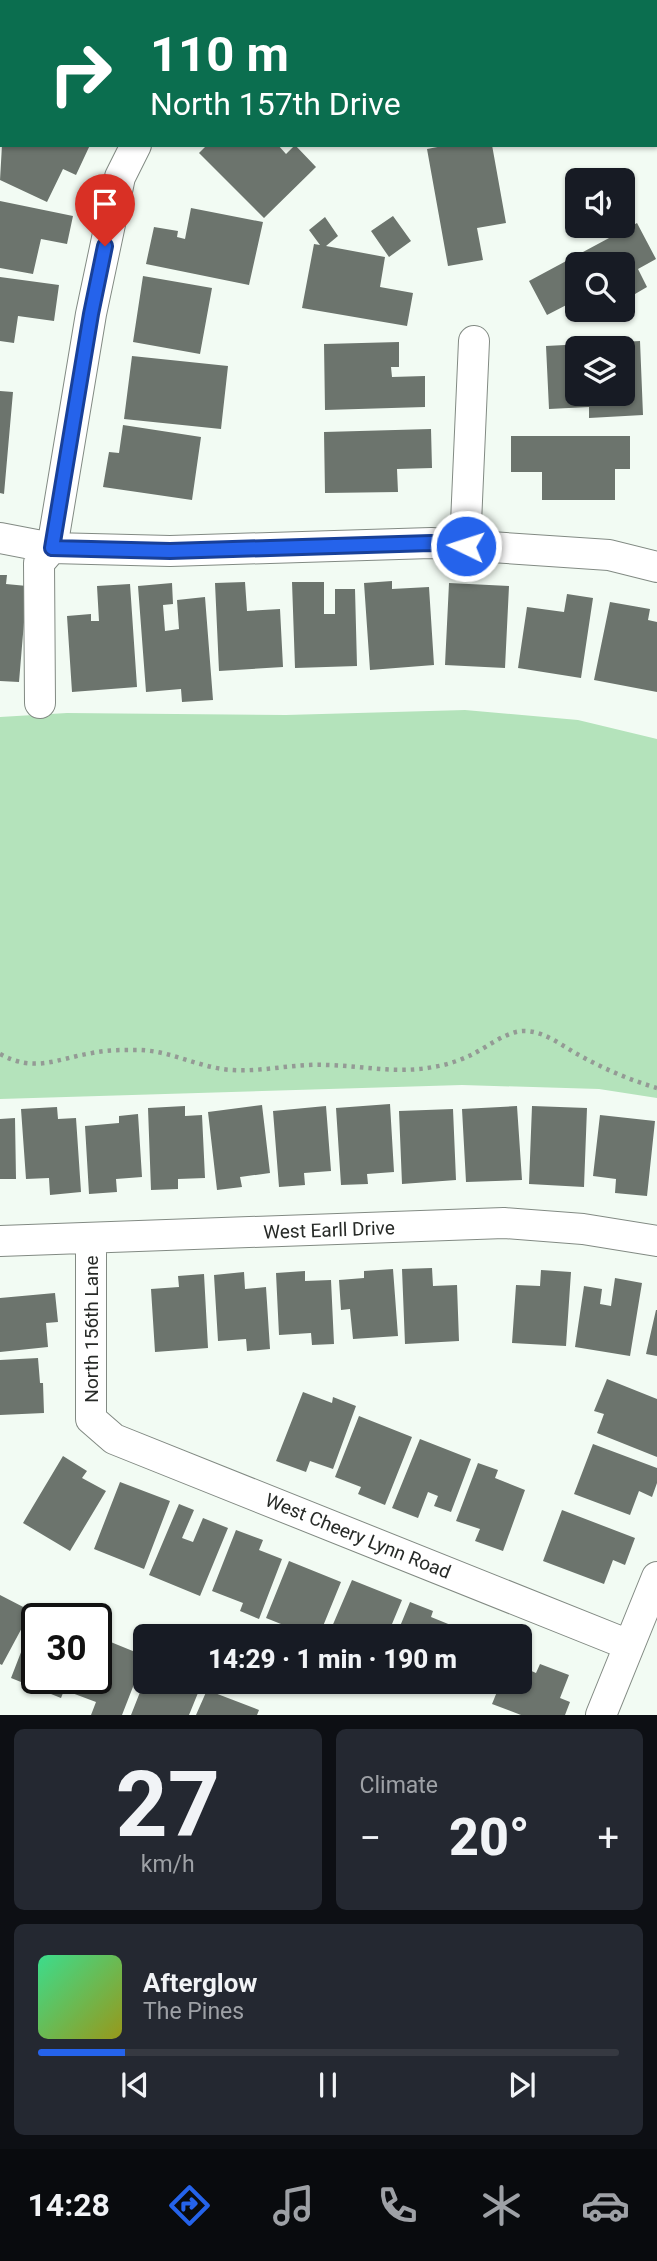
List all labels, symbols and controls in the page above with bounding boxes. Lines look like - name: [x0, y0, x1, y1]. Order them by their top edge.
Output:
- text: 110 m: [150, 26, 289, 83]
- icon: right: [35, 28, 126, 119]
- text: North 157th Drive: [150, 85, 401, 123]
- map controls: [565, 168, 635, 406]
- button: sound: [565, 168, 635, 238]
- pin: [75, 174, 135, 246]
- icon: arrive: [86, 185, 124, 223]
- button: search: [565, 252, 635, 322]
- button: layers: [565, 336, 635, 406]
- position arrow: [429, 509, 503, 583]
- street label: West Earll Drive: [263, 1216, 395, 1244]
- street label: North 156th Lane: [80, 1255, 103, 1403]
- street label: West Cheery Lynn Road: [262, 1488, 454, 1584]
- speed limit sign: 30: [21, 1603, 112, 1694]
- text: 14:29 · 1 min · 190 m: [208, 1644, 457, 1674]
- text: 27: [116, 1752, 220, 1858]
- text: Climate: [360, 1772, 438, 1799]
- text: 20°: [449, 1807, 530, 1868]
- text: −: [360, 1816, 381, 1860]
- text: +: [597, 1816, 619, 1860]
- text: km/h: [141, 1851, 195, 1878]
- text: Afterglow: [143, 1968, 257, 1998]
- text: The Pines: [143, 1998, 244, 2025]
- icon: previous: [116, 2066, 154, 2104]
- icon: pause: [309, 2066, 347, 2104]
- icon: next: [503, 2066, 541, 2104]
- icon: directions: [165, 2181, 214, 2230]
- icon: music: [269, 2181, 318, 2230]
- icon: phone: [373, 2181, 422, 2230]
- icon: climate: [477, 2181, 526, 2230]
- icon: car: [581, 2181, 630, 2230]
- text: 14:28: [27, 2186, 110, 2224]

